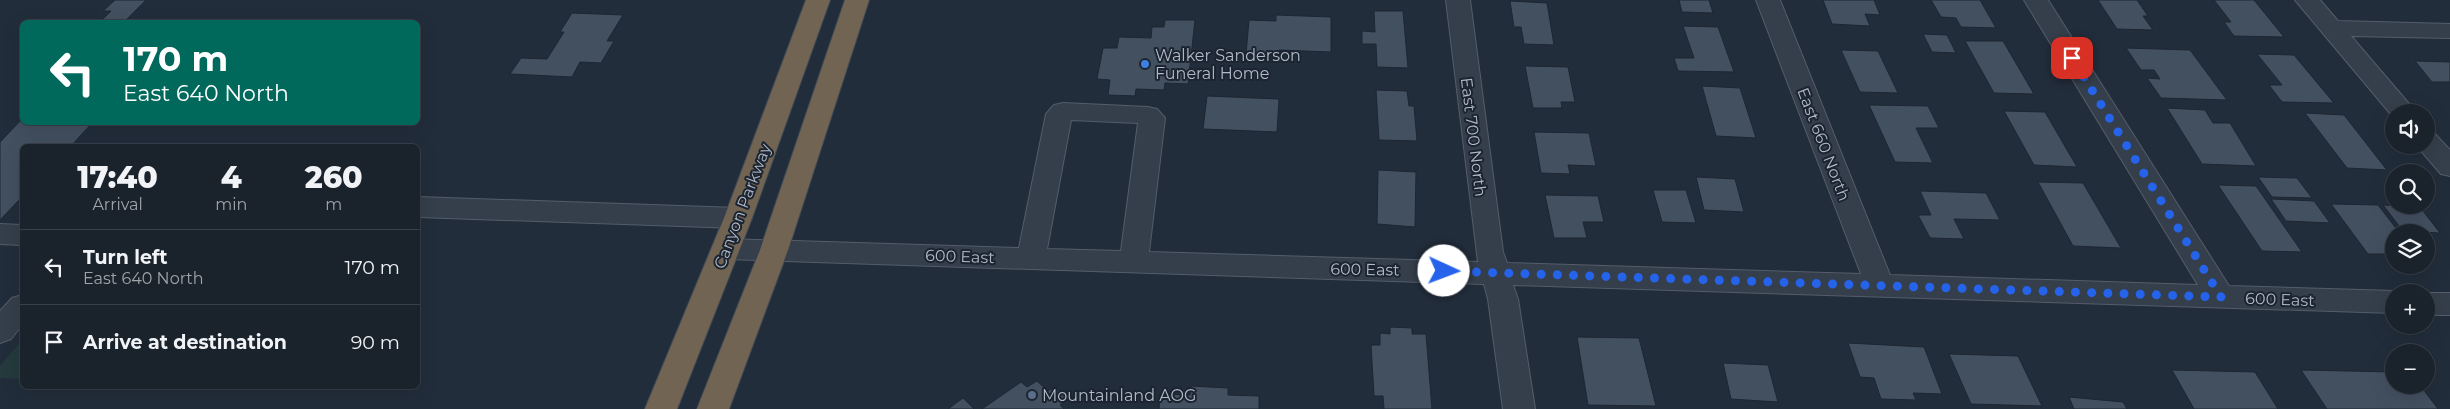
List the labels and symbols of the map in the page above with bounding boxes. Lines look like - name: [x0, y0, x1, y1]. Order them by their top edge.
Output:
- pin: [2051, 37, 2093, 79]
- place label: Walker Sanderson Funeral Home: [1155, 46, 1301, 83]
- marker: Walker Sanderson Funeral Home: [1139, 58, 1151, 70]
- street label: East 700 North: [1457, 76, 1490, 198]
- street label: East 660 North: [1793, 85, 1854, 204]
- street label: Canyon Parkway: [710, 141, 775, 271]
- position arrow: [1417, 244, 1469, 296]
- street label: 600 East: [925, 246, 996, 267]
- street label: 600 East: [1330, 259, 1400, 280]
- street label: 600 East: [2245, 289, 2316, 310]
- place label: Mountainland AOG: [1042, 386, 1196, 405]
- marker: Mountainland AOG: [1026, 389, 1038, 401]

